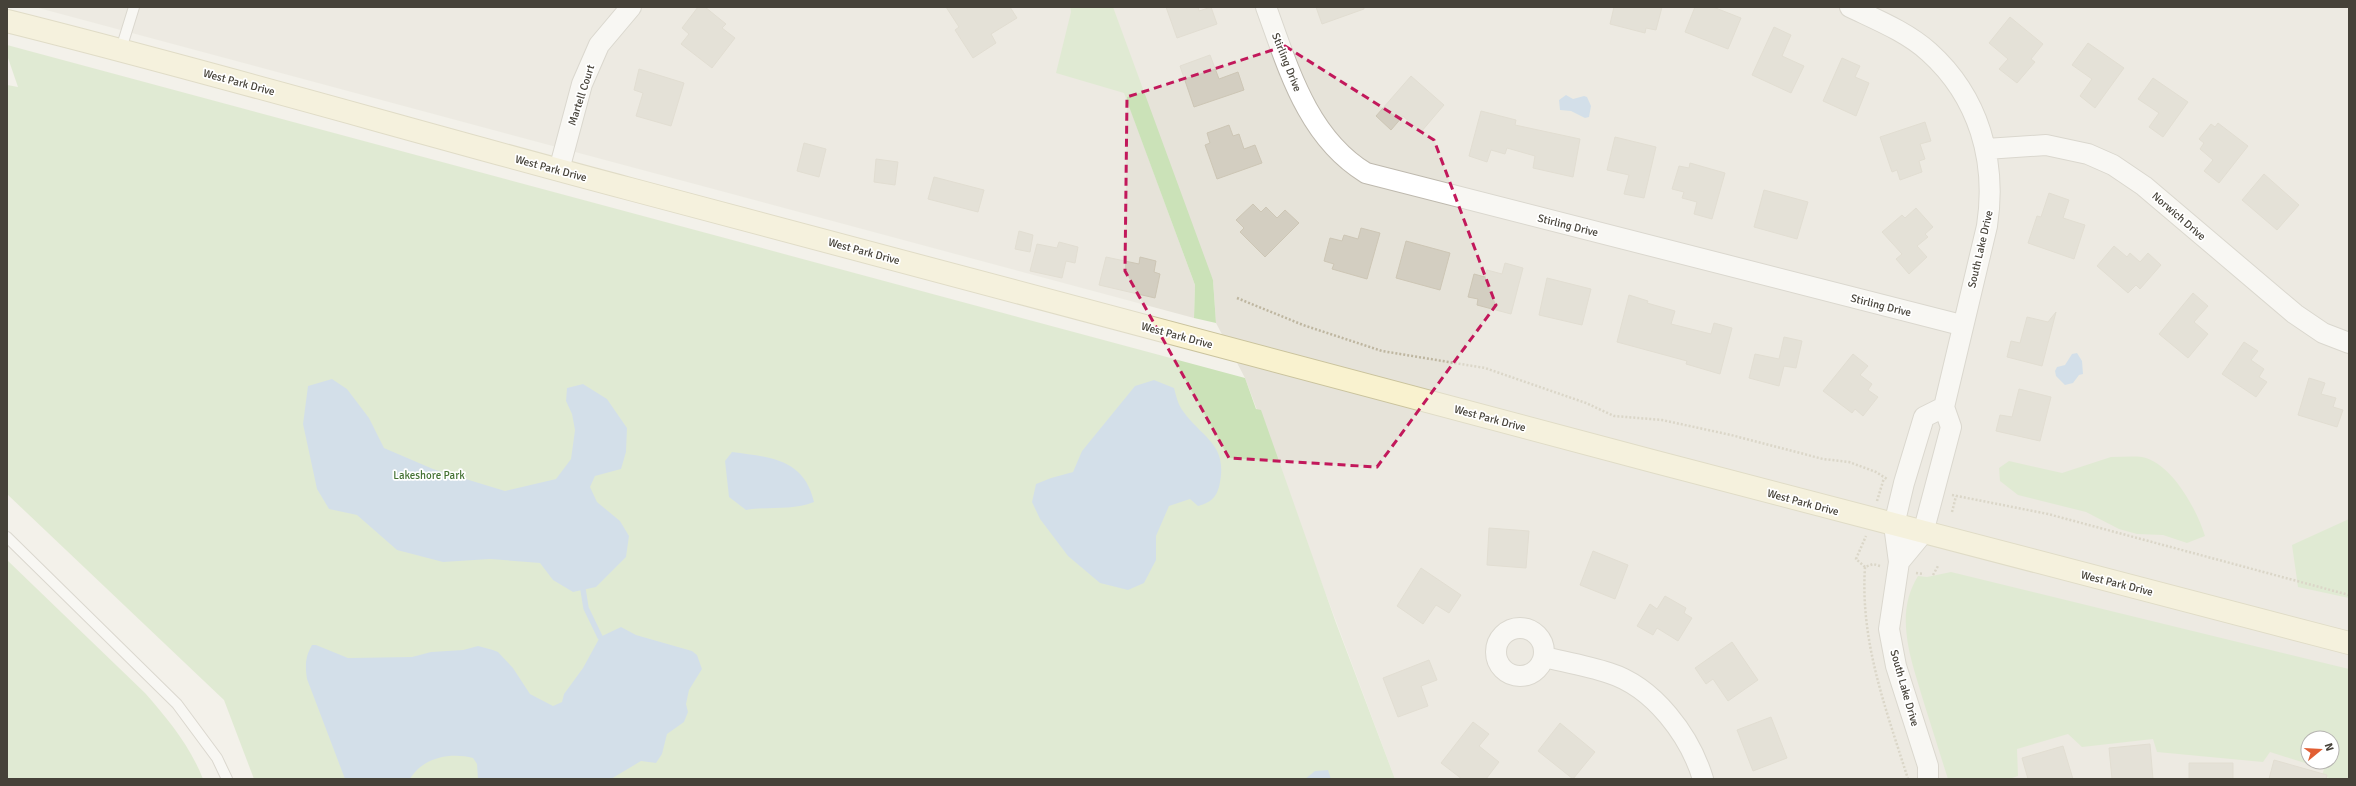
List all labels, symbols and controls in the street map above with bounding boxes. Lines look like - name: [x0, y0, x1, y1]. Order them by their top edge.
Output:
- street label: Stirling Drive: [1269, 31, 1304, 93]
- street label: Martell Court: [566, 63, 597, 127]
- street label: West Park Drive: [202, 67, 276, 98]
- street label: West Park Drive: [514, 153, 588, 184]
- street label: Norwich Drive: [2149, 190, 2208, 243]
- street label: South Lake Drive: [1965, 209, 1996, 289]
- street label: Stirling Drive: [1536, 212, 1600, 239]
- street label: West Park Drive: [827, 236, 901, 267]
- street label: Stirling Drive: [1849, 292, 1913, 319]
- street label: West Park Drive: [1140, 320, 1214, 351]
- street label: West Park Drive: [1453, 403, 1527, 434]
- park label: Lakeshore Park: [393, 469, 465, 482]
- street label: West Park Drive: [1766, 487, 1840, 518]
- street label: West Park Drive: [2080, 568, 2154, 599]
- street label: South Lake Drive: [1887, 648, 1922, 728]
- north arrow: [2300, 730, 2340, 770]
- text: N: [2322, 741, 2336, 753]

